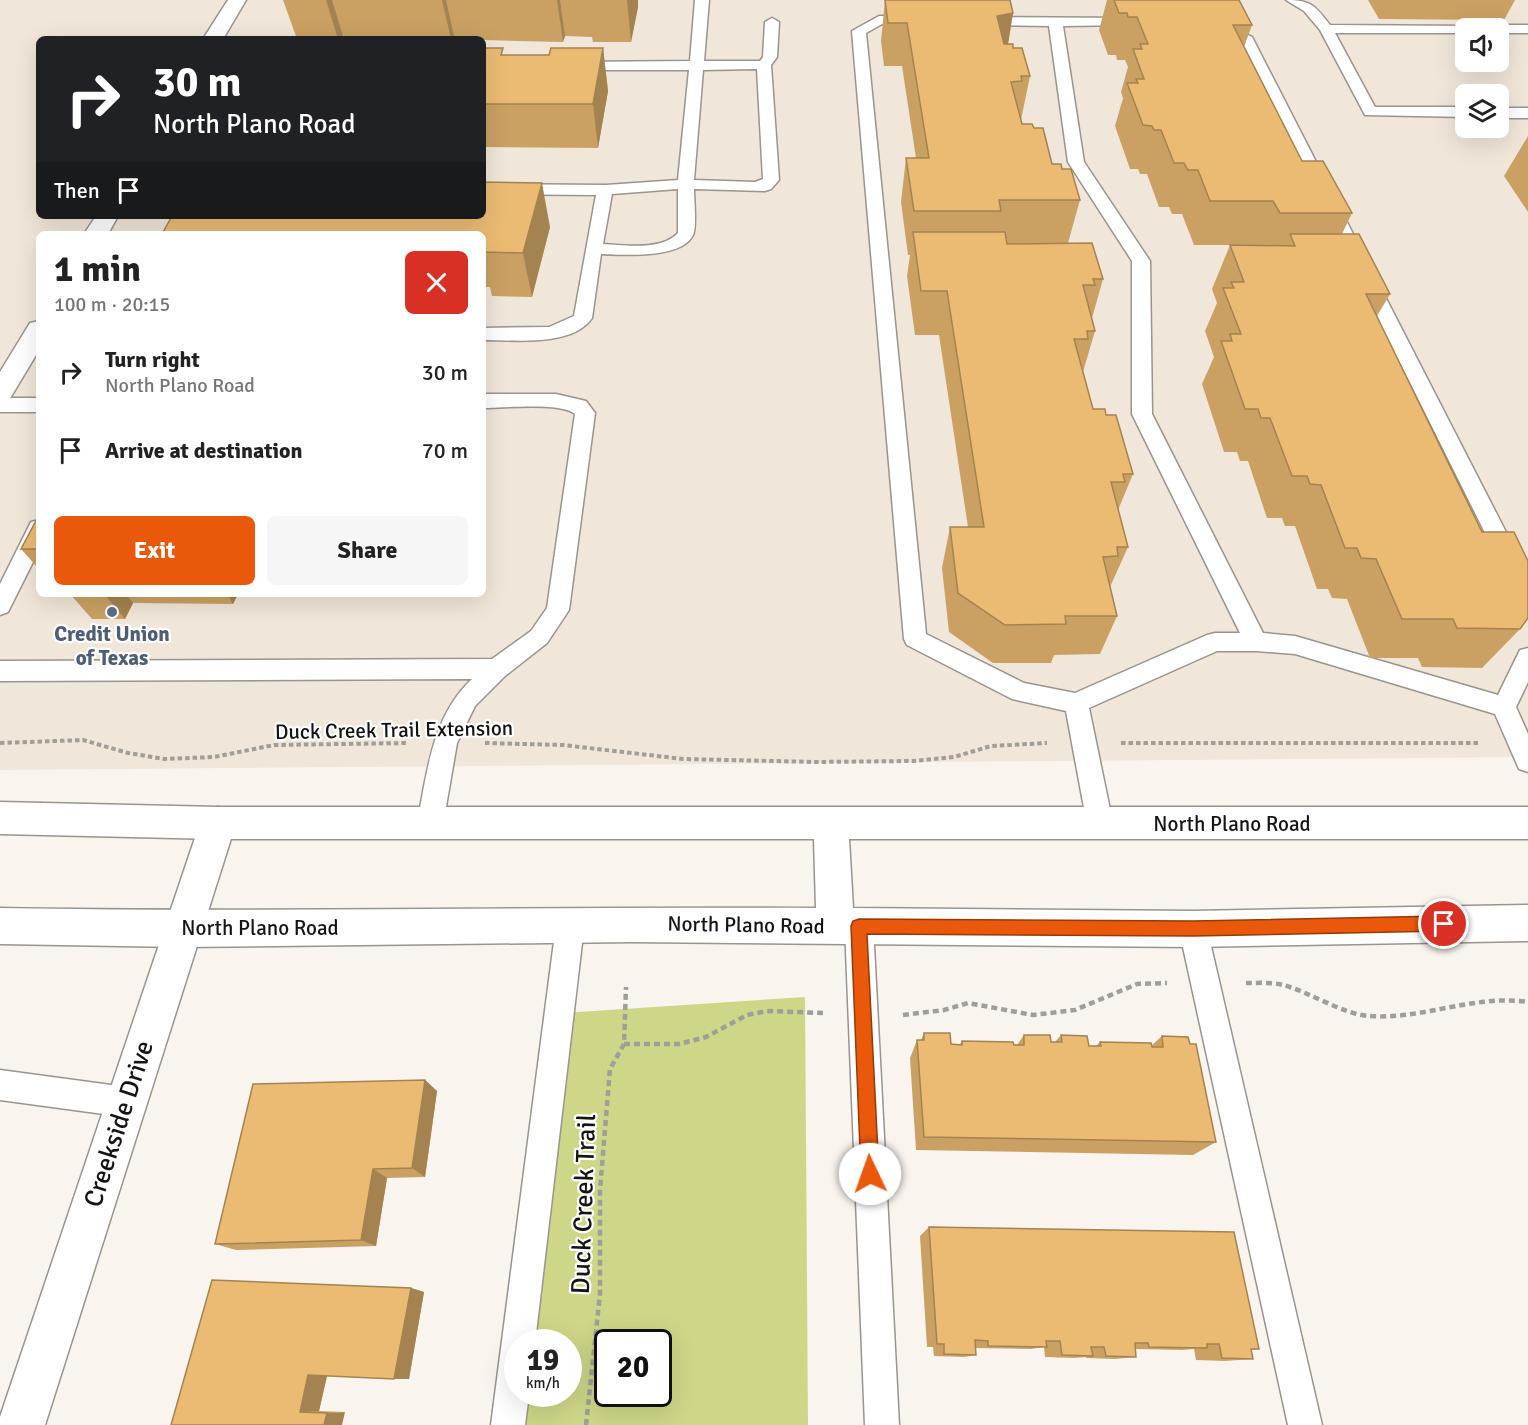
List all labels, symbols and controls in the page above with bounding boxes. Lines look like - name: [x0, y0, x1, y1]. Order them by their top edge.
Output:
- map controls: [1455, 18, 1509, 138]
- button: sound: [1455, 18, 1509, 72]
- text: 30 m: [153, 57, 242, 108]
- icon: right: [54, 60, 132, 138]
- button: layers: [1455, 84, 1509, 138]
- text: North Plano Road: [153, 108, 355, 141]
- icon: arrive: [112, 174, 145, 207]
- text: Then: [54, 177, 100, 204]
- text: 1 min: [54, 247, 141, 292]
- button: close: [405, 251, 468, 314]
- text: 100 m · 20:15: [54, 292, 170, 317]
- text: Turn right: [105, 346, 200, 373]
- icon: right: [54, 356, 87, 389]
- text: 30 m: [422, 359, 468, 386]
- text: North Plano Road: [105, 373, 255, 398]
- icon: arrive: [54, 434, 87, 467]
- text: Arrive at destination: [105, 437, 302, 464]
- text: 70 m: [422, 437, 468, 464]
- button: Exit: [54, 516, 255, 585]
- button: Share: [267, 516, 468, 585]
- marker: Credit Union of Texas: [105, 605, 119, 619]
- place label: Credit Union of Texas: [54, 621, 170, 671]
- street label: Duck Creek Trail Extension: [275, 715, 513, 745]
- street label: North Plano Road: [1153, 811, 1311, 837]
- pin: [1418, 898, 1469, 949]
- icon: arrive: [1427, 907, 1460, 940]
- street label: North Plano Road: [667, 911, 825, 939]
- street label: North Plano Road: [181, 915, 339, 941]
- street label: Creekside Drive: [77, 1037, 161, 1211]
- street label: Duck Creek Trail: [565, 1113, 603, 1295]
- position arrow: [838, 1142, 902, 1206]
- speed limit sign: 20: [594, 1329, 672, 1407]
- text: 19: [527, 1342, 559, 1379]
- text: km/h: [526, 1374, 560, 1392]

